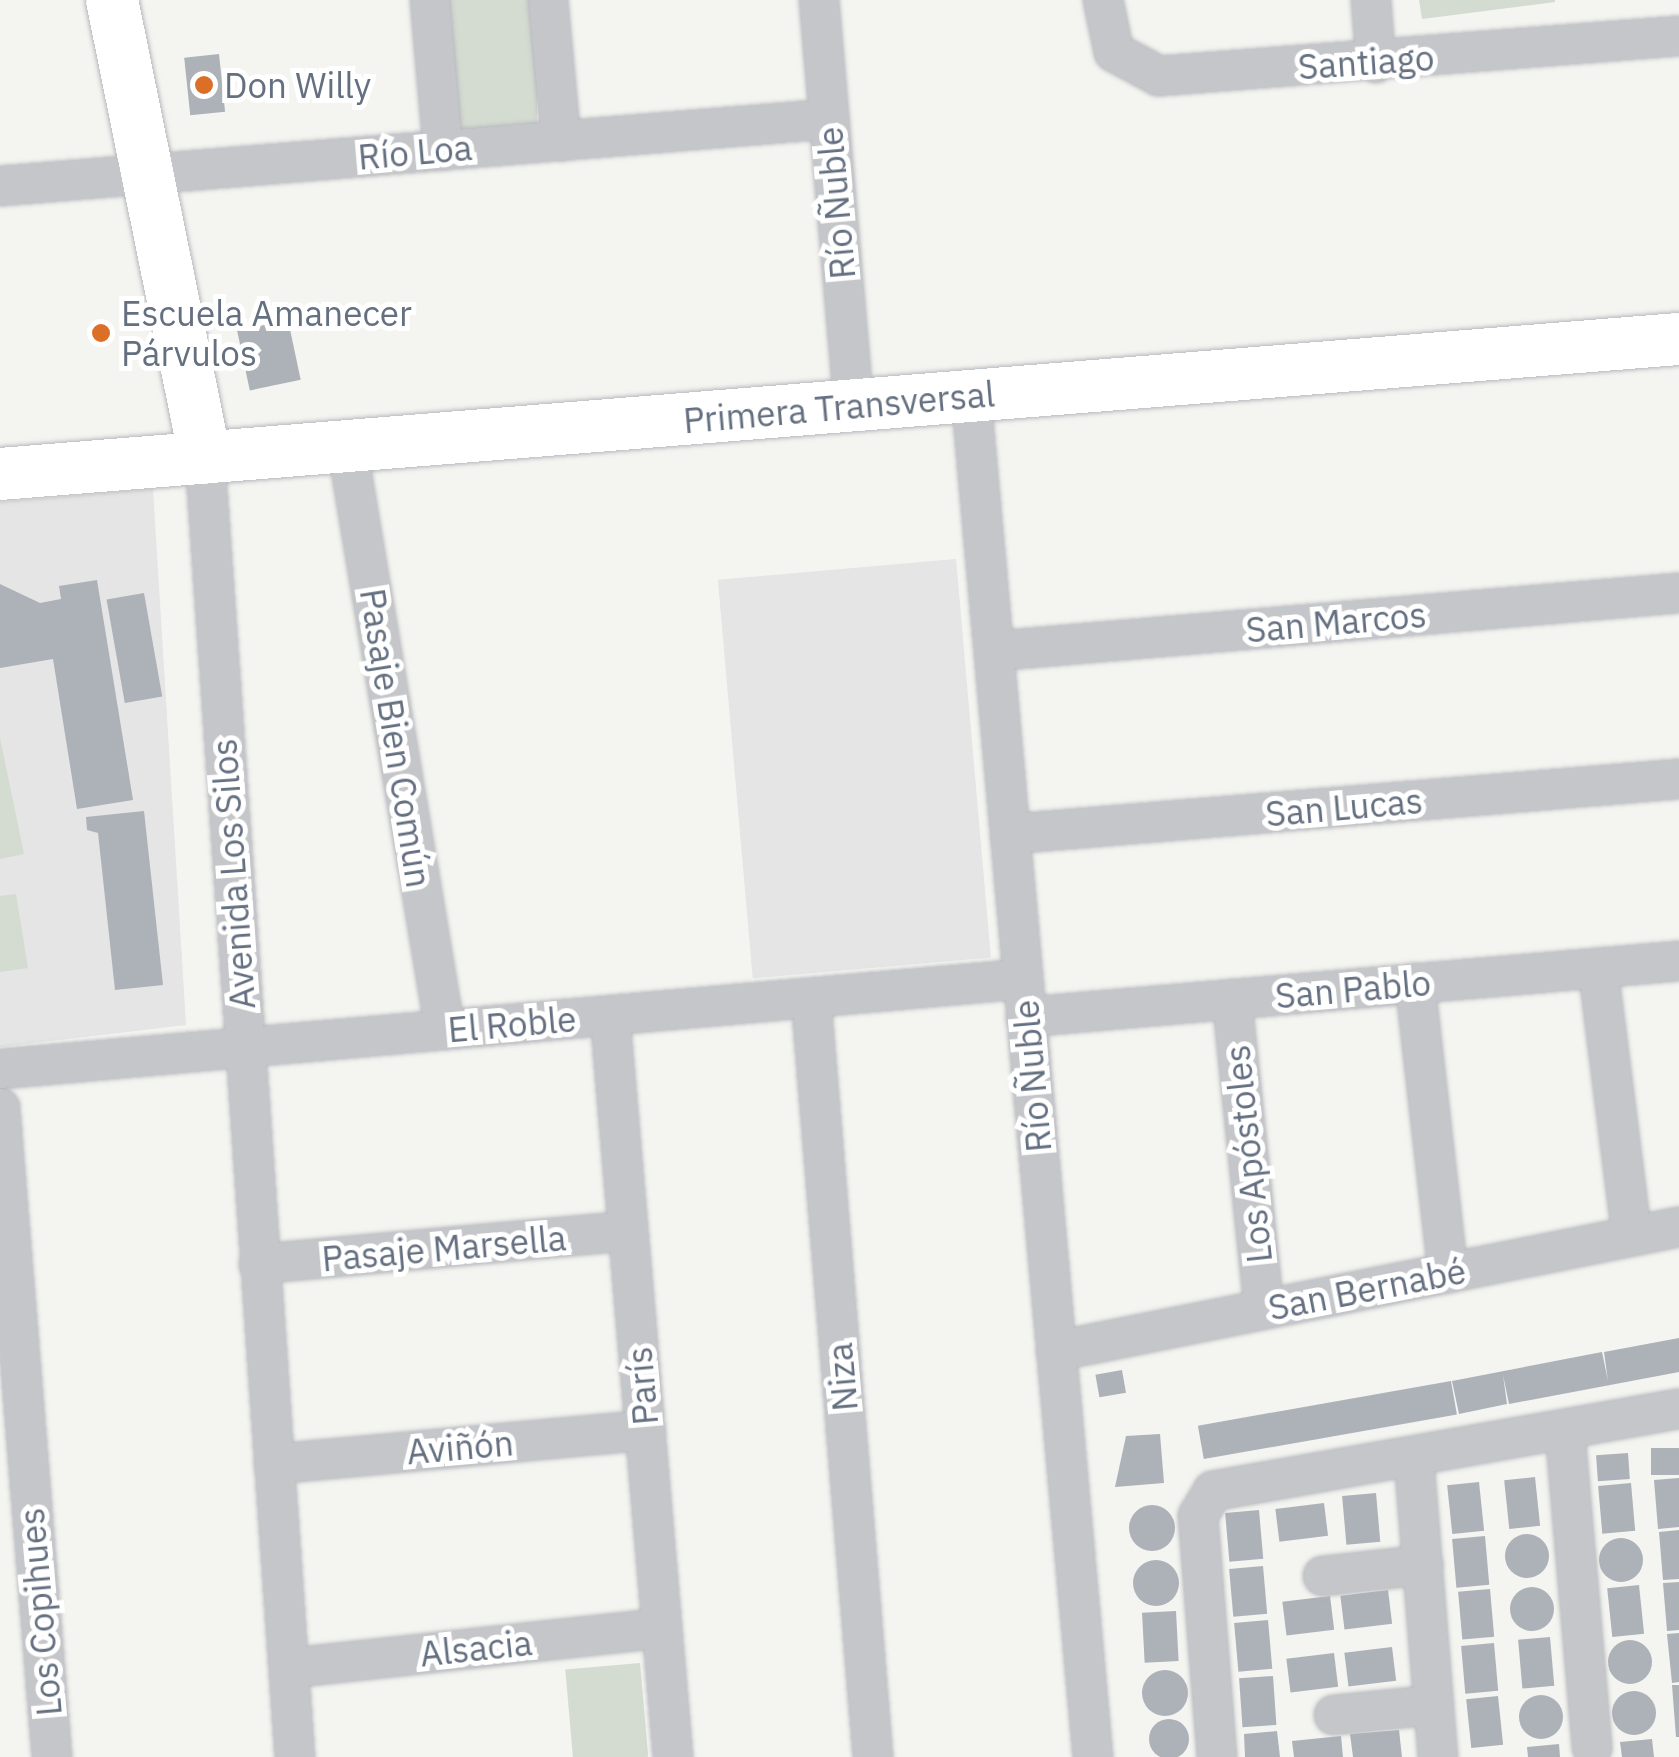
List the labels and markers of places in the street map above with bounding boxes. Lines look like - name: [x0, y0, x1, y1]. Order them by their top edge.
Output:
- place label: Don Willy: [224, 64, 371, 106]
- marker: Don Willy: [193, 74, 215, 96]
- place label: Escuela Amanecer Párvulos: [121, 292, 412, 374]
- marker: Escuela Amanecer Párvulos: [90, 322, 112, 344]

